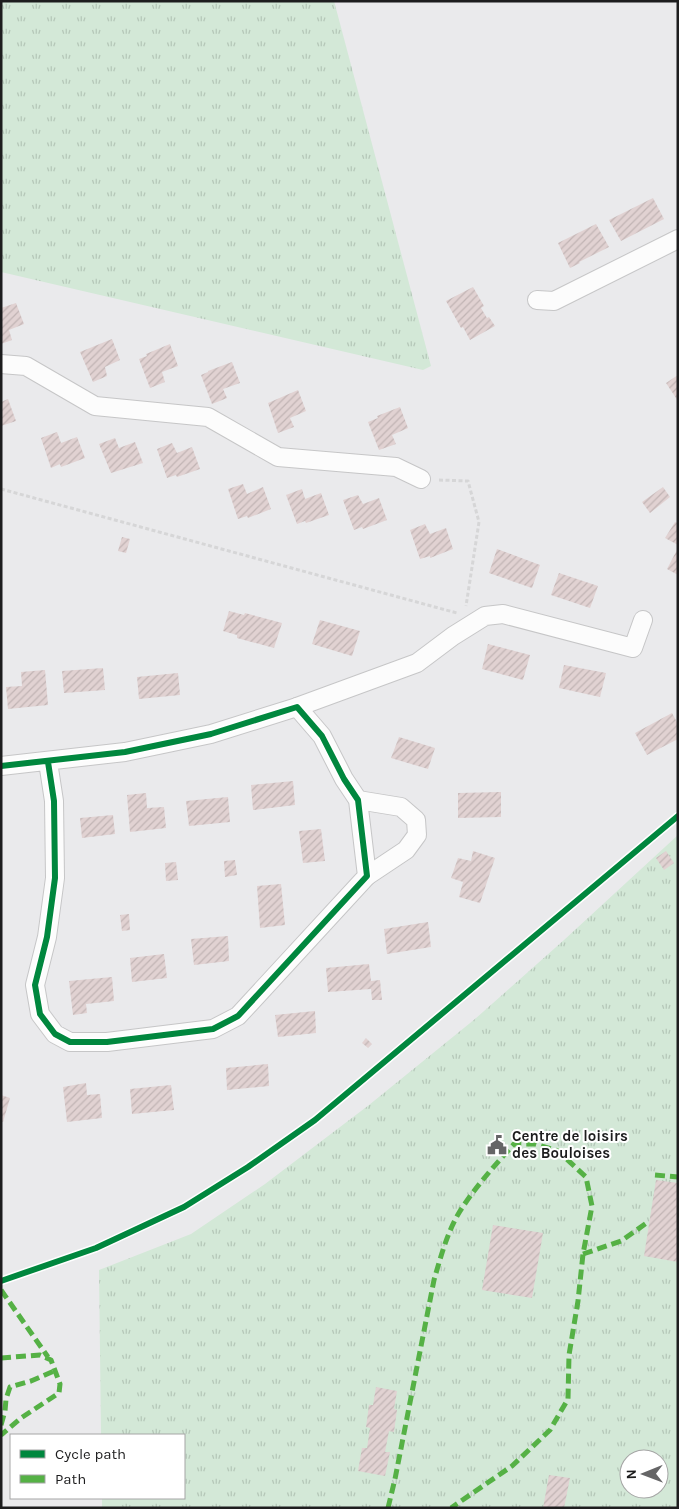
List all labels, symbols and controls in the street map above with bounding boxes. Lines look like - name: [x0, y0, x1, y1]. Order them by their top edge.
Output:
- place label: Centre de loisirs des Bouloises: [512, 1127, 628, 1162]
- public building icon: Centre de loisirs des Bouloises: [486, 1134, 508, 1156]
- legend: [10, 1434, 185, 1499]
- text: Cycle path: [55, 1445, 126, 1463]
- north arrow: [619, 1449, 669, 1499]
- text: N: [623, 1469, 640, 1479]
- text: Path: [55, 1470, 86, 1488]

